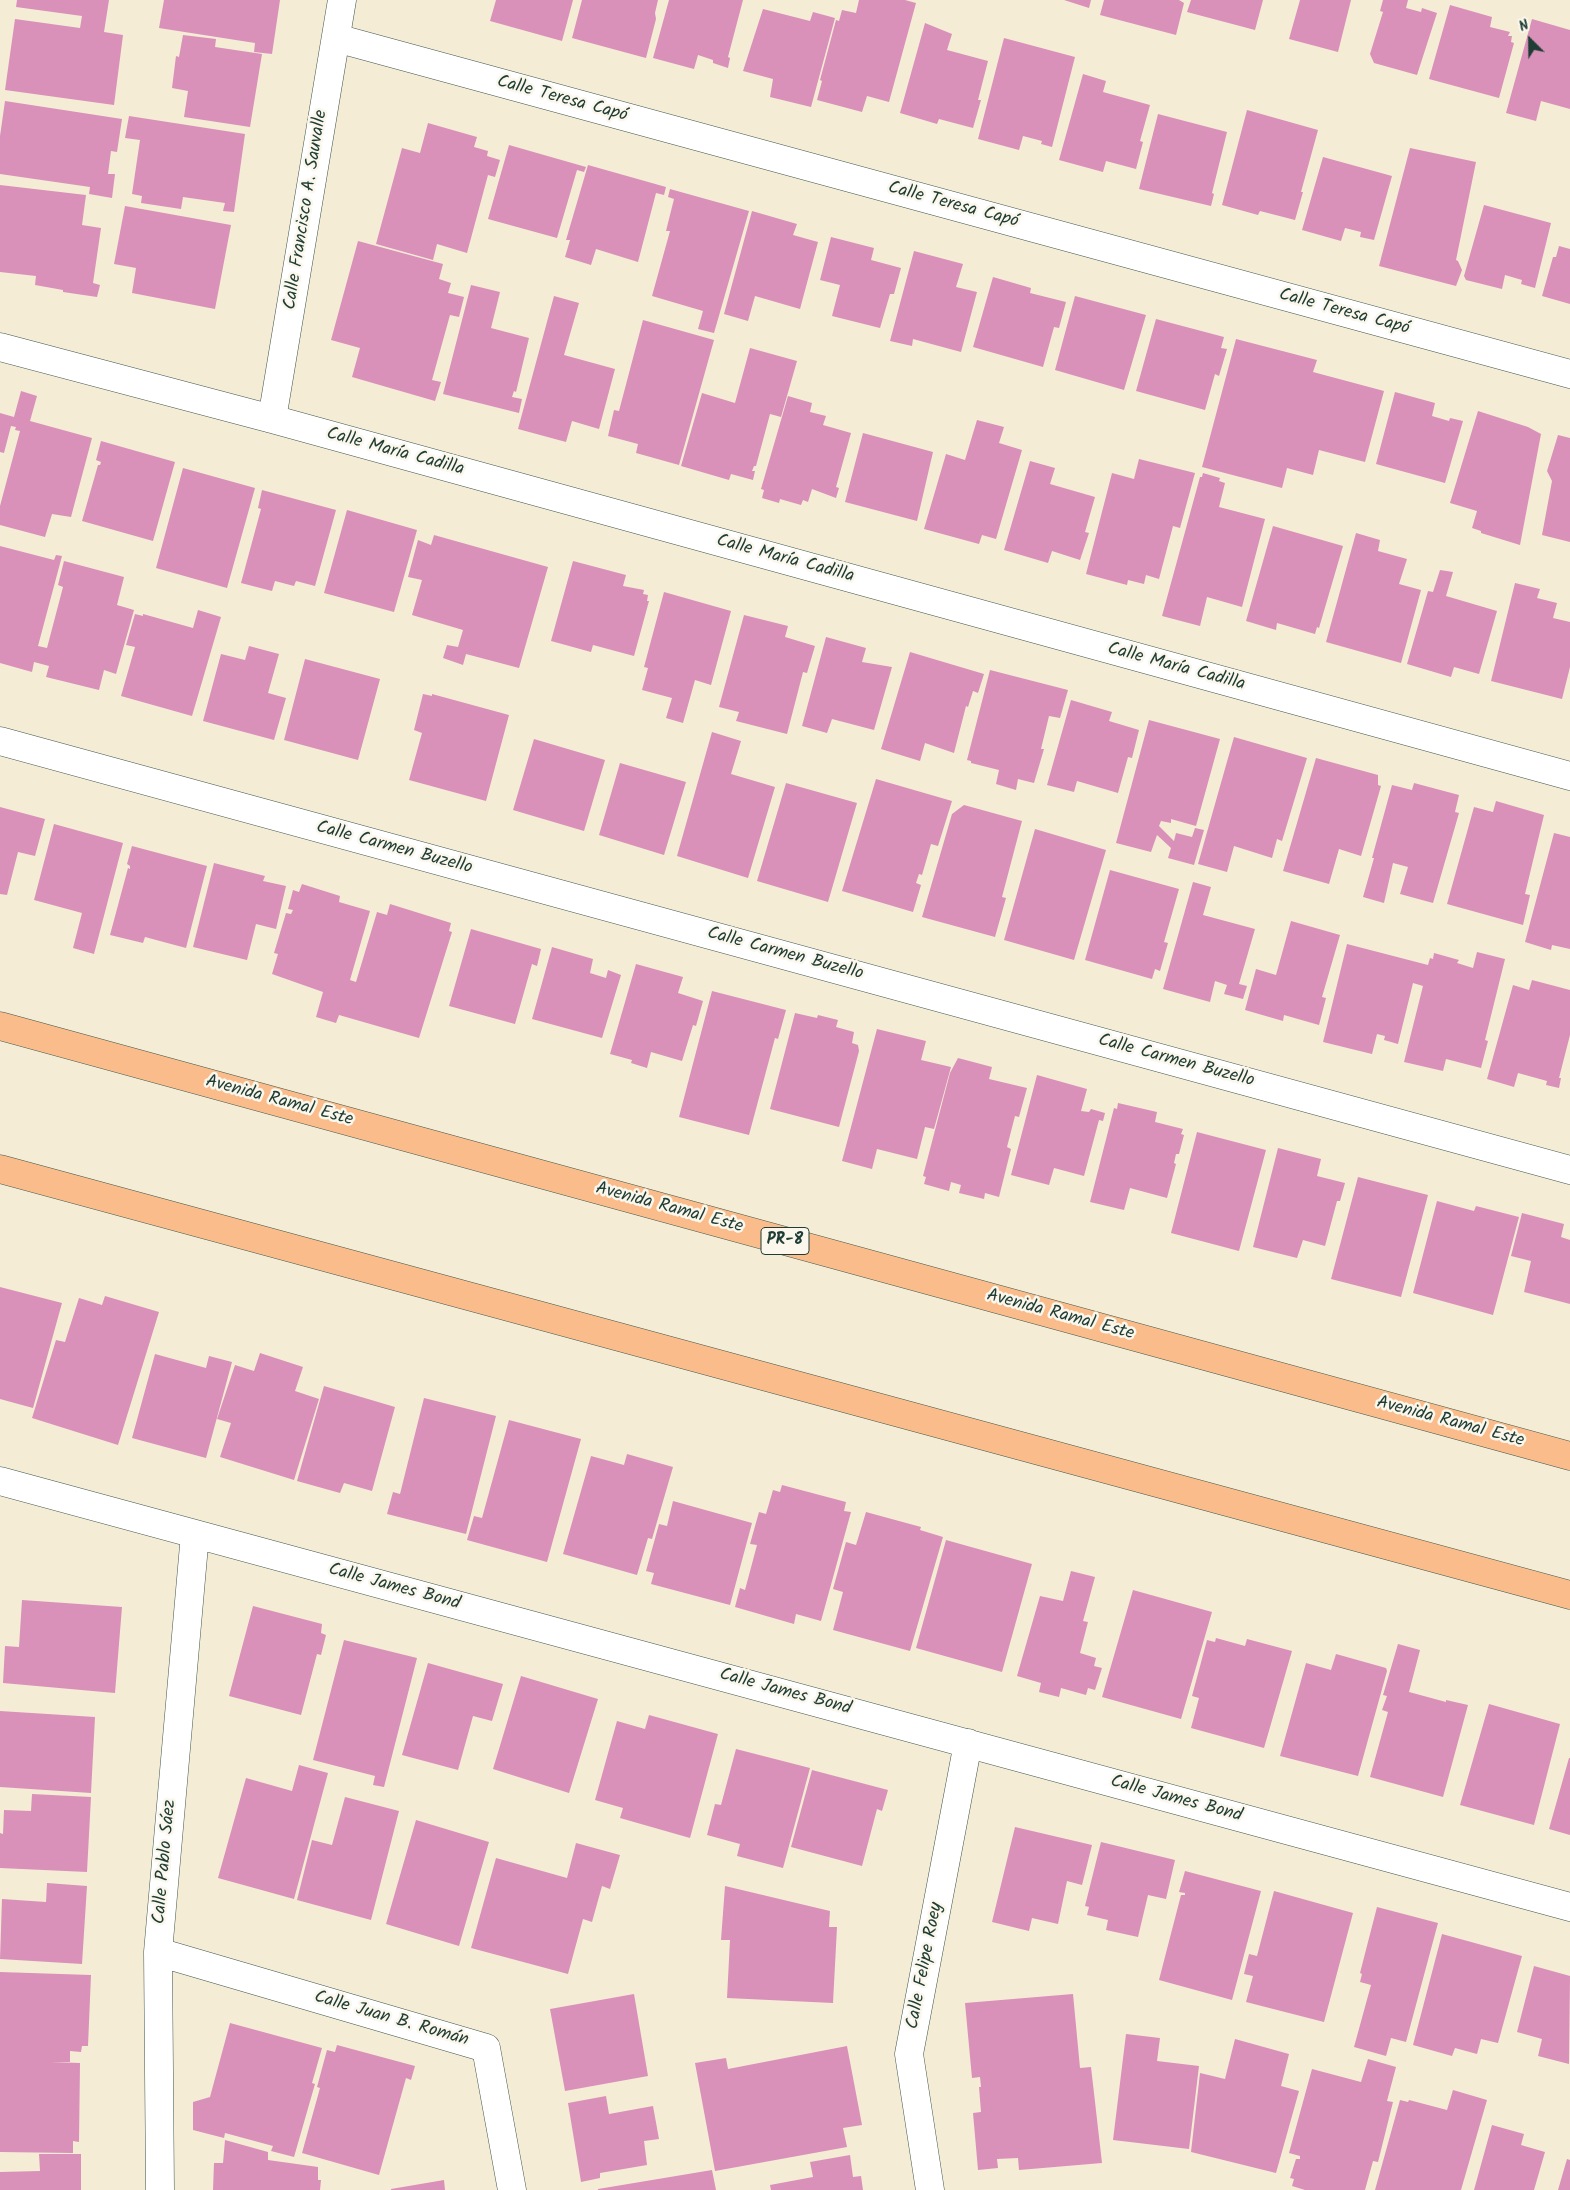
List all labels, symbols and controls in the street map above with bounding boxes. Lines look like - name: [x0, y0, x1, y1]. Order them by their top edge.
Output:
- text: N: [1516, 14, 1533, 38]
- north arrow: [1505, 15, 1555, 65]
- street label: Calle Teresa Capó: [494, 72, 630, 128]
- street label: Calle Francisco A. Sauvalle: [281, 108, 333, 312]
- street label: Calle Teresa Capó: [885, 178, 1021, 234]
- street label: Calle Teresa Capó: [1276, 285, 1412, 341]
- street label: Calle María Cadilla: [324, 424, 466, 482]
- street label: Calle María Cadilla: [714, 531, 856, 589]
- street label: Calle María Cadilla: [1105, 639, 1247, 697]
- street label: Calle Carmen Buzello: [313, 818, 475, 880]
- street label: Calle Carmen Buzello: [704, 924, 866, 986]
- street label: Calle Carmen Buzello: [1095, 1031, 1257, 1093]
- street label: Avenida Ramal Este: [203, 1072, 355, 1132]
- street label: Avenida Ramal Este: [593, 1179, 745, 1239]
- road number: PR-8: [761, 1228, 809, 1254]
- street label: Avenida Ramal Este: [984, 1286, 1136, 1346]
- street label: Avenida Ramal Este: [1374, 1393, 1526, 1453]
- street label: Calle James Bond: [326, 1560, 462, 1616]
- street label: Calle James Bond: [717, 1665, 853, 1721]
- street label: Calle James Bond: [1108, 1772, 1244, 1828]
- street label: Calle Pablo Sáez: [150, 1799, 182, 1925]
- street label: Calle Felipe Roey: [903, 1901, 949, 2031]
- street label: Calle Juan B. Román: [311, 1988, 471, 2052]

